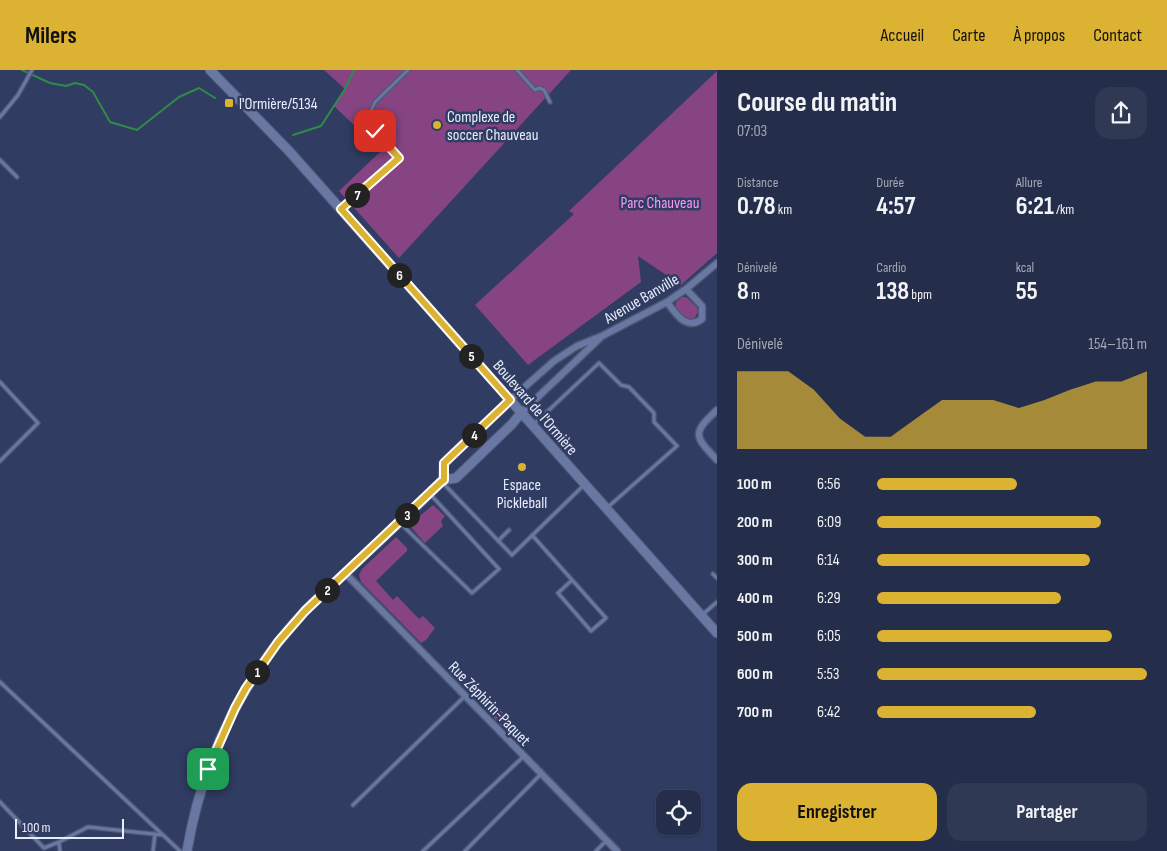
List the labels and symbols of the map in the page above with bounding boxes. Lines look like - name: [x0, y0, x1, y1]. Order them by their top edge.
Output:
- place label: l'Ormière/5134: [239, 95, 318, 114]
- marker: l'Ormière/5134: [223, 97, 235, 109]
- place label: Complexe de soccer Chauveau: [447, 108, 538, 145]
- pin: [354, 110, 396, 152]
- marker: Complexe de soccer Chauveau: [431, 119, 443, 131]
- pin: 7: [344, 182, 370, 208]
- park label: Parc Chauveau: [621, 194, 699, 213]
- pin: 6: [386, 262, 412, 288]
- street label: Avenue Banville: [600, 270, 683, 329]
- pin: 5: [458, 344, 484, 368]
- street label: Boulevard de l'Ormière: [489, 357, 581, 459]
- pin: 4: [462, 422, 486, 448]
- marker: Espace Pickleball: [516, 461, 528, 473]
- place label: Espace Pickleball: [497, 476, 547, 513]
- pin: 3: [394, 502, 420, 528]
- pin: 2: [314, 578, 340, 602]
- street label: Rue Zéphirin-Paquet: [444, 658, 534, 750]
- pin: 1: [244, 660, 270, 684]
- pin: [187, 748, 229, 790]
- scale bar: [15, 816, 124, 839]

